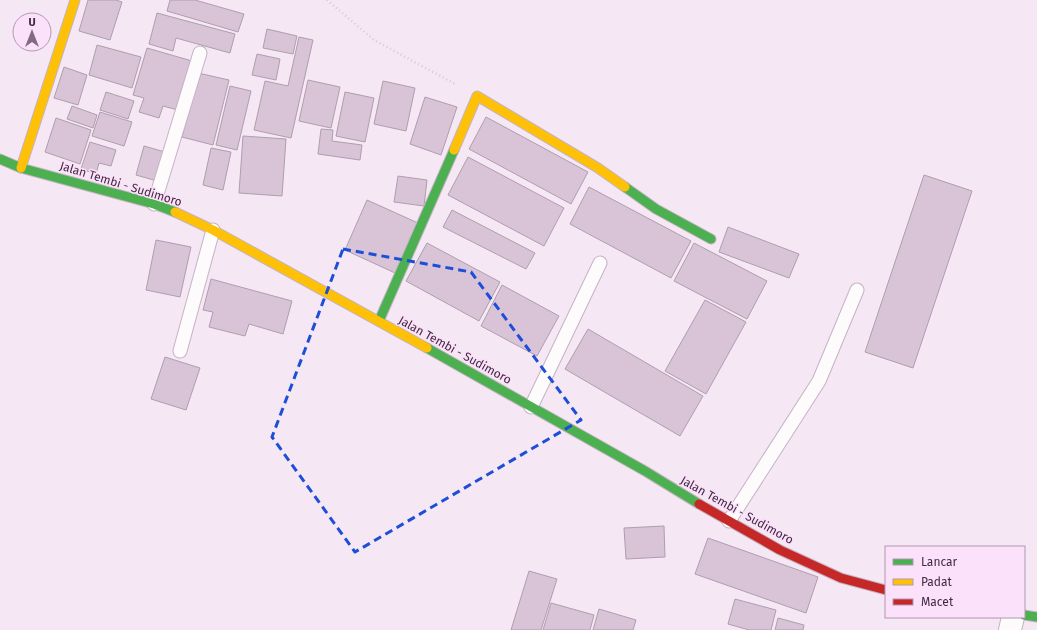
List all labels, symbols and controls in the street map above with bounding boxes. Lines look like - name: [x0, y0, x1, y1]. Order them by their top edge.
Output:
- north arrow: [12, 12, 52, 52]
- text: U: [28, 16, 36, 29]
- street label: Jalan Tembi - Sudimoro: [58, 159, 184, 209]
- street label: Jalan Tembi - Sudimoro: [396, 313, 514, 387]
- street label: Jalan Tembi - Sudimoro: [678, 473, 796, 547]
- legend: [885, 546, 1025, 618]
- text: Lancar: [921, 555, 958, 569]
- text: Padat: [921, 575, 953, 589]
- text: Macet: [921, 595, 954, 609]

